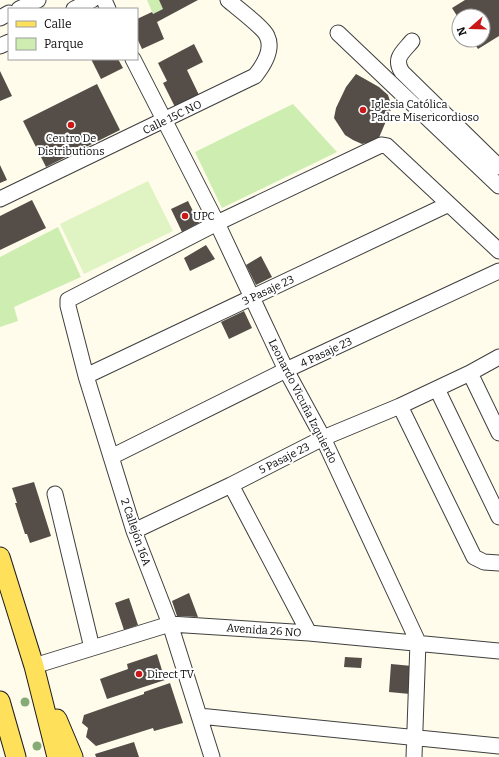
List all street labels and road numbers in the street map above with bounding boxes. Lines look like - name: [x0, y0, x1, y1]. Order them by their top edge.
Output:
- street label: Calle 15C NO: [141, 98, 204, 137]
- street label: 3 Pasaje 23: [240, 273, 296, 308]
- street label: 4 Pasaje 23: [298, 335, 354, 370]
- street label: Leonardo Vicuña Izquierdo: [265, 337, 340, 466]
- street label: 5 Pasaje 23: [257, 440, 312, 477]
- street label: 2 Callejón 16A: [118, 497, 153, 568]
- street label: Avenida 26 NO: [226, 621, 302, 640]

